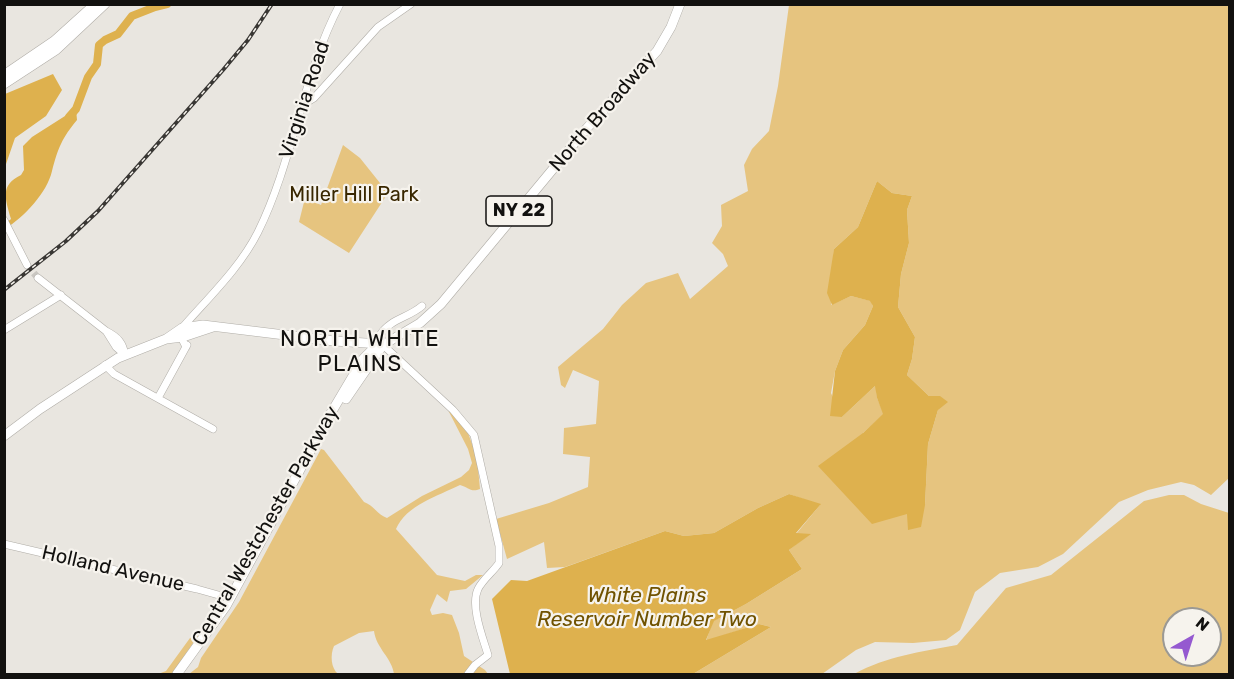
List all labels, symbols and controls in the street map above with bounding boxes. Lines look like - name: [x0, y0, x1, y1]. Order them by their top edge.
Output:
- street label: Virginia Road: [275, 38, 335, 162]
- street label: North Broadway: [545, 47, 661, 177]
- park label: Miller Hill Park: [289, 183, 419, 207]
- road number: NY 22: [486, 196, 552, 226]
- district label: NORTH WHITE PLAINS: [280, 327, 440, 378]
- street label: Central Westchester Parkway: [187, 402, 345, 650]
- street label: Holland Avenue: [39, 541, 187, 597]
- water label: White Plains Reservoir Number Two: [537, 583, 757, 633]
- north arrow: [1162, 607, 1222, 667]
- text: N: [1192, 613, 1213, 635]

